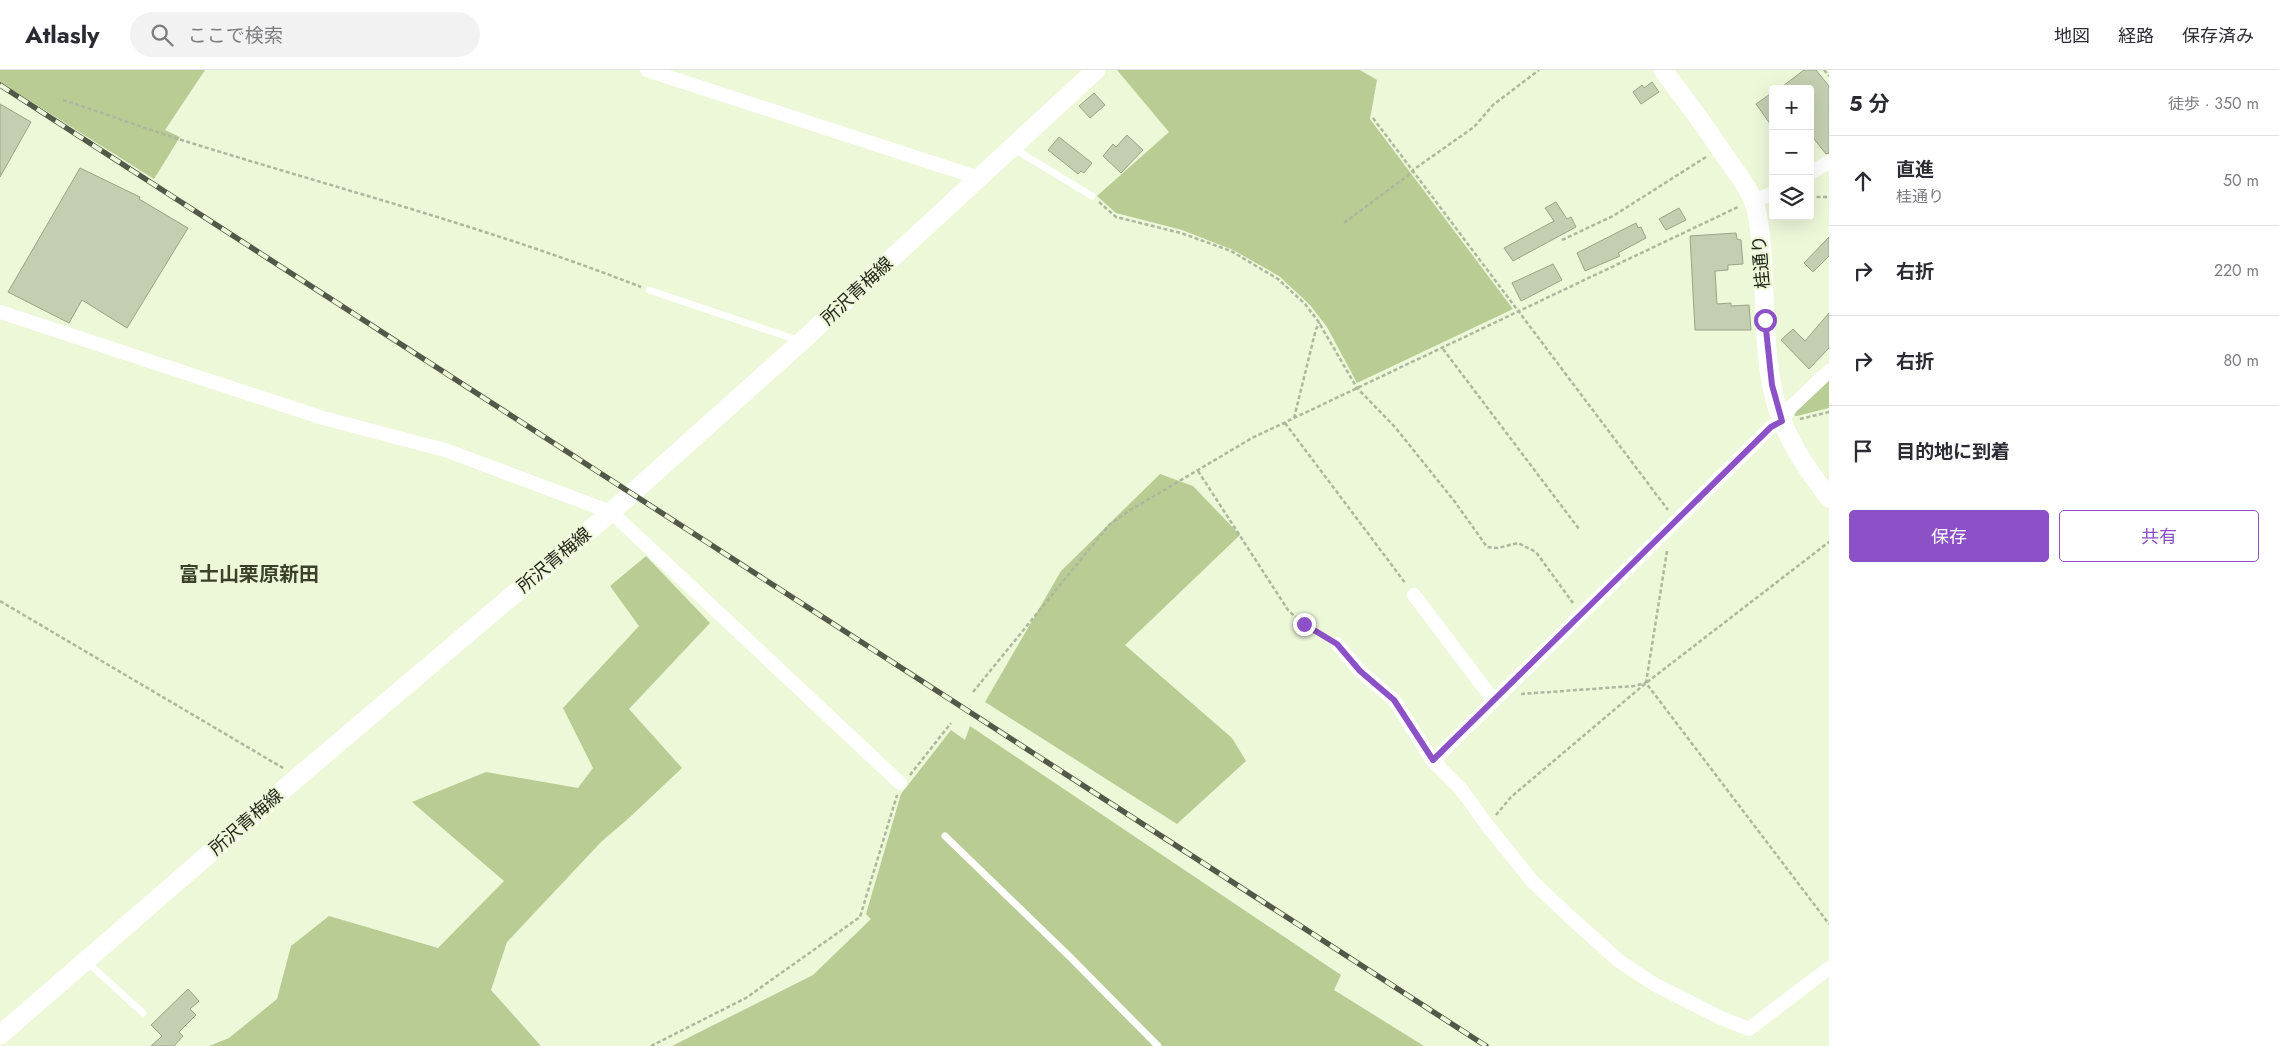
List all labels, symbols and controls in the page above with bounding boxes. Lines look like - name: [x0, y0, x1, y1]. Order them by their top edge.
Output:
- search box: [130, 12, 480, 57]
- text: Atlasly: [25, 17, 100, 52]
- icon: search: [148, 21, 176, 49]
- text: ここで検索: [188, 22, 283, 49]
- text: 地図: [2054, 23, 2090, 49]
- text: 経路: [2118, 23, 2154, 49]
- text: 保存済み: [2182, 23, 2254, 49]
- map controls: [1769, 85, 1814, 220]
- button: +: [1769, 85, 1814, 130]
- text: 5 分: [1849, 89, 1890, 119]
- text: 徒歩 · 350 m: [2168, 92, 2259, 115]
- button: −: [1769, 130, 1814, 175]
- text: 直進: [1896, 156, 1934, 183]
- icon: ahead: [1849, 167, 1877, 195]
- text: 50 m: [2223, 169, 2259, 192]
- button: layers: [1769, 175, 1814, 220]
- text: 桂通り: [1896, 185, 1944, 208]
- street label: 桂通り: [1746, 234, 1776, 290]
- street label: 所沢青梅線: [815, 251, 899, 331]
- icon: right: [1849, 257, 1877, 285]
- text: 右折: [1896, 258, 1934, 285]
- text: 220 m: [2214, 259, 2259, 282]
- route start: [1754, 309, 1777, 332]
- icon: right: [1849, 347, 1877, 375]
- text: 右折: [1896, 348, 1934, 375]
- text: 80 m: [2223, 349, 2259, 372]
- icon: arrive: [1849, 437, 1877, 465]
- text: 目的地に到着: [1896, 438, 2010, 465]
- button: 保存: [1849, 510, 2049, 562]
- button: 共有: [2059, 510, 2259, 562]
- street label: 所沢青梅線: [511, 521, 597, 599]
- district label: 富士山栗原新田: [179, 560, 319, 589]
- route end: [1293, 613, 1316, 636]
- street label: 所沢青梅線: [204, 783, 288, 861]

